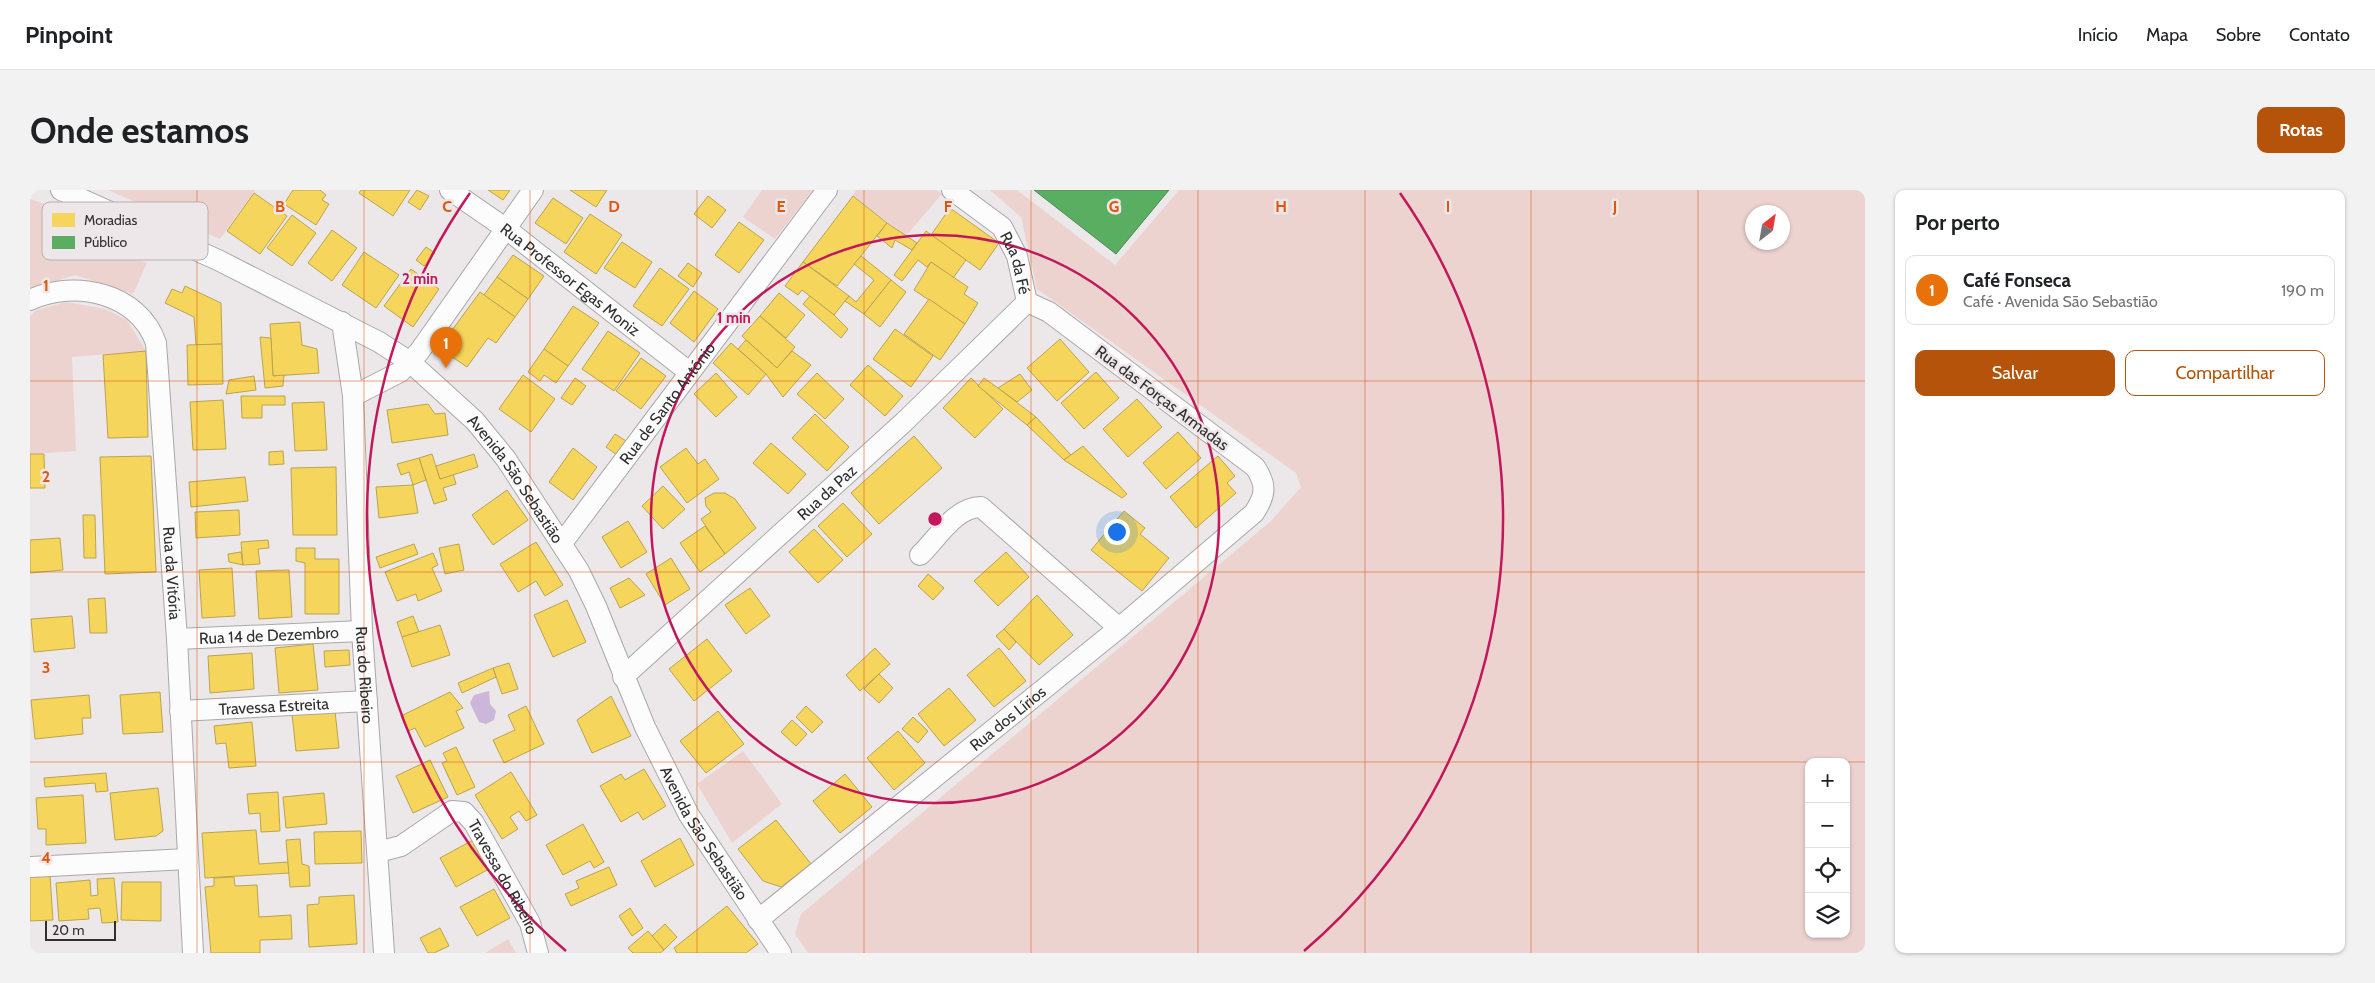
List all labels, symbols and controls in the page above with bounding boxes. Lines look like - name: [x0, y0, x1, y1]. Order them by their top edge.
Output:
- text: Pinpoint: [25, 20, 113, 49]
- text: Início: [2078, 24, 2118, 46]
- text: Mapa: [2146, 24, 2188, 46]
- text: Sobre: [2216, 24, 2261, 46]
- text: Contato: [2289, 24, 2350, 46]
- button: Rotas: [2257, 107, 2345, 153]
- text: Onde estamos: [30, 109, 249, 152]
- text: B: [275, 197, 285, 216]
- text: C: [442, 197, 452, 216]
- text: D: [608, 197, 620, 216]
- text: E: [776, 197, 786, 216]
- text: F: [944, 197, 953, 216]
- text: G: [1109, 197, 1119, 216]
- text: H: [1275, 197, 1287, 216]
- text: I: [1446, 197, 1450, 216]
- text: J: [1612, 197, 1617, 216]
- legend: [42, 202, 208, 260]
- north arrow: [1745, 205, 1790, 250]
- text: Por perto: [1915, 210, 2000, 235]
- text: Moradias: [84, 211, 137, 229]
- street label: Rua Professor Egas Moniz: [497, 219, 644, 340]
- street label: Rua da Fé: [996, 228, 1035, 296]
- text: Público: [84, 233, 128, 251]
- text: Café Fonseca: [1963, 269, 2071, 292]
- text: 2 min: [402, 270, 438, 288]
- text: 1: [43, 276, 49, 295]
- text: 1: [1929, 281, 1935, 300]
- text: 190 m: [2281, 281, 2324, 300]
- text: Café · Avenida São Sebastião: [1963, 292, 2158, 311]
- text: 1 min: [717, 309, 751, 327]
- pin: 1: [430, 327, 462, 368]
- street label: Rua de Santo António: [615, 338, 719, 468]
- street label: Rua das Forças Armadas: [1092, 342, 1233, 455]
- button: Salvar: [1915, 350, 2115, 396]
- button: Compartilhar: [2125, 350, 2325, 396]
- street label: Avenida São Sebastião: [464, 410, 568, 547]
- street label: Rua da Paz: [793, 460, 861, 524]
- text: 2: [42, 467, 50, 486]
- centre of rings: [926, 510, 944, 528]
- your location: [1104, 519, 1130, 545]
- street label: Rua da Vitória: [160, 526, 185, 621]
- street label: Rua 14 de Dezembro: [199, 623, 339, 648]
- street label: Rua do Ribeiro: [352, 626, 378, 724]
- text: 3: [42, 658, 50, 677]
- street label: Rua dos Lírios: [966, 681, 1050, 755]
- street label: Travessa Estreita: [218, 694, 330, 718]
- map controls: [1805, 758, 1850, 938]
- button: +: [1805, 758, 1850, 803]
- street label: Avenida São Sebastião: [657, 763, 752, 903]
- button: −: [1805, 803, 1850, 848]
- street label: Travessa do Ribeiro: [464, 816, 542, 936]
- text: 4: [41, 848, 51, 867]
- button: locate: [1805, 848, 1850, 893]
- button: layers: [1805, 893, 1850, 938]
- scale bar: [45, 918, 116, 941]
- text: 20 m: [52, 921, 85, 939]

